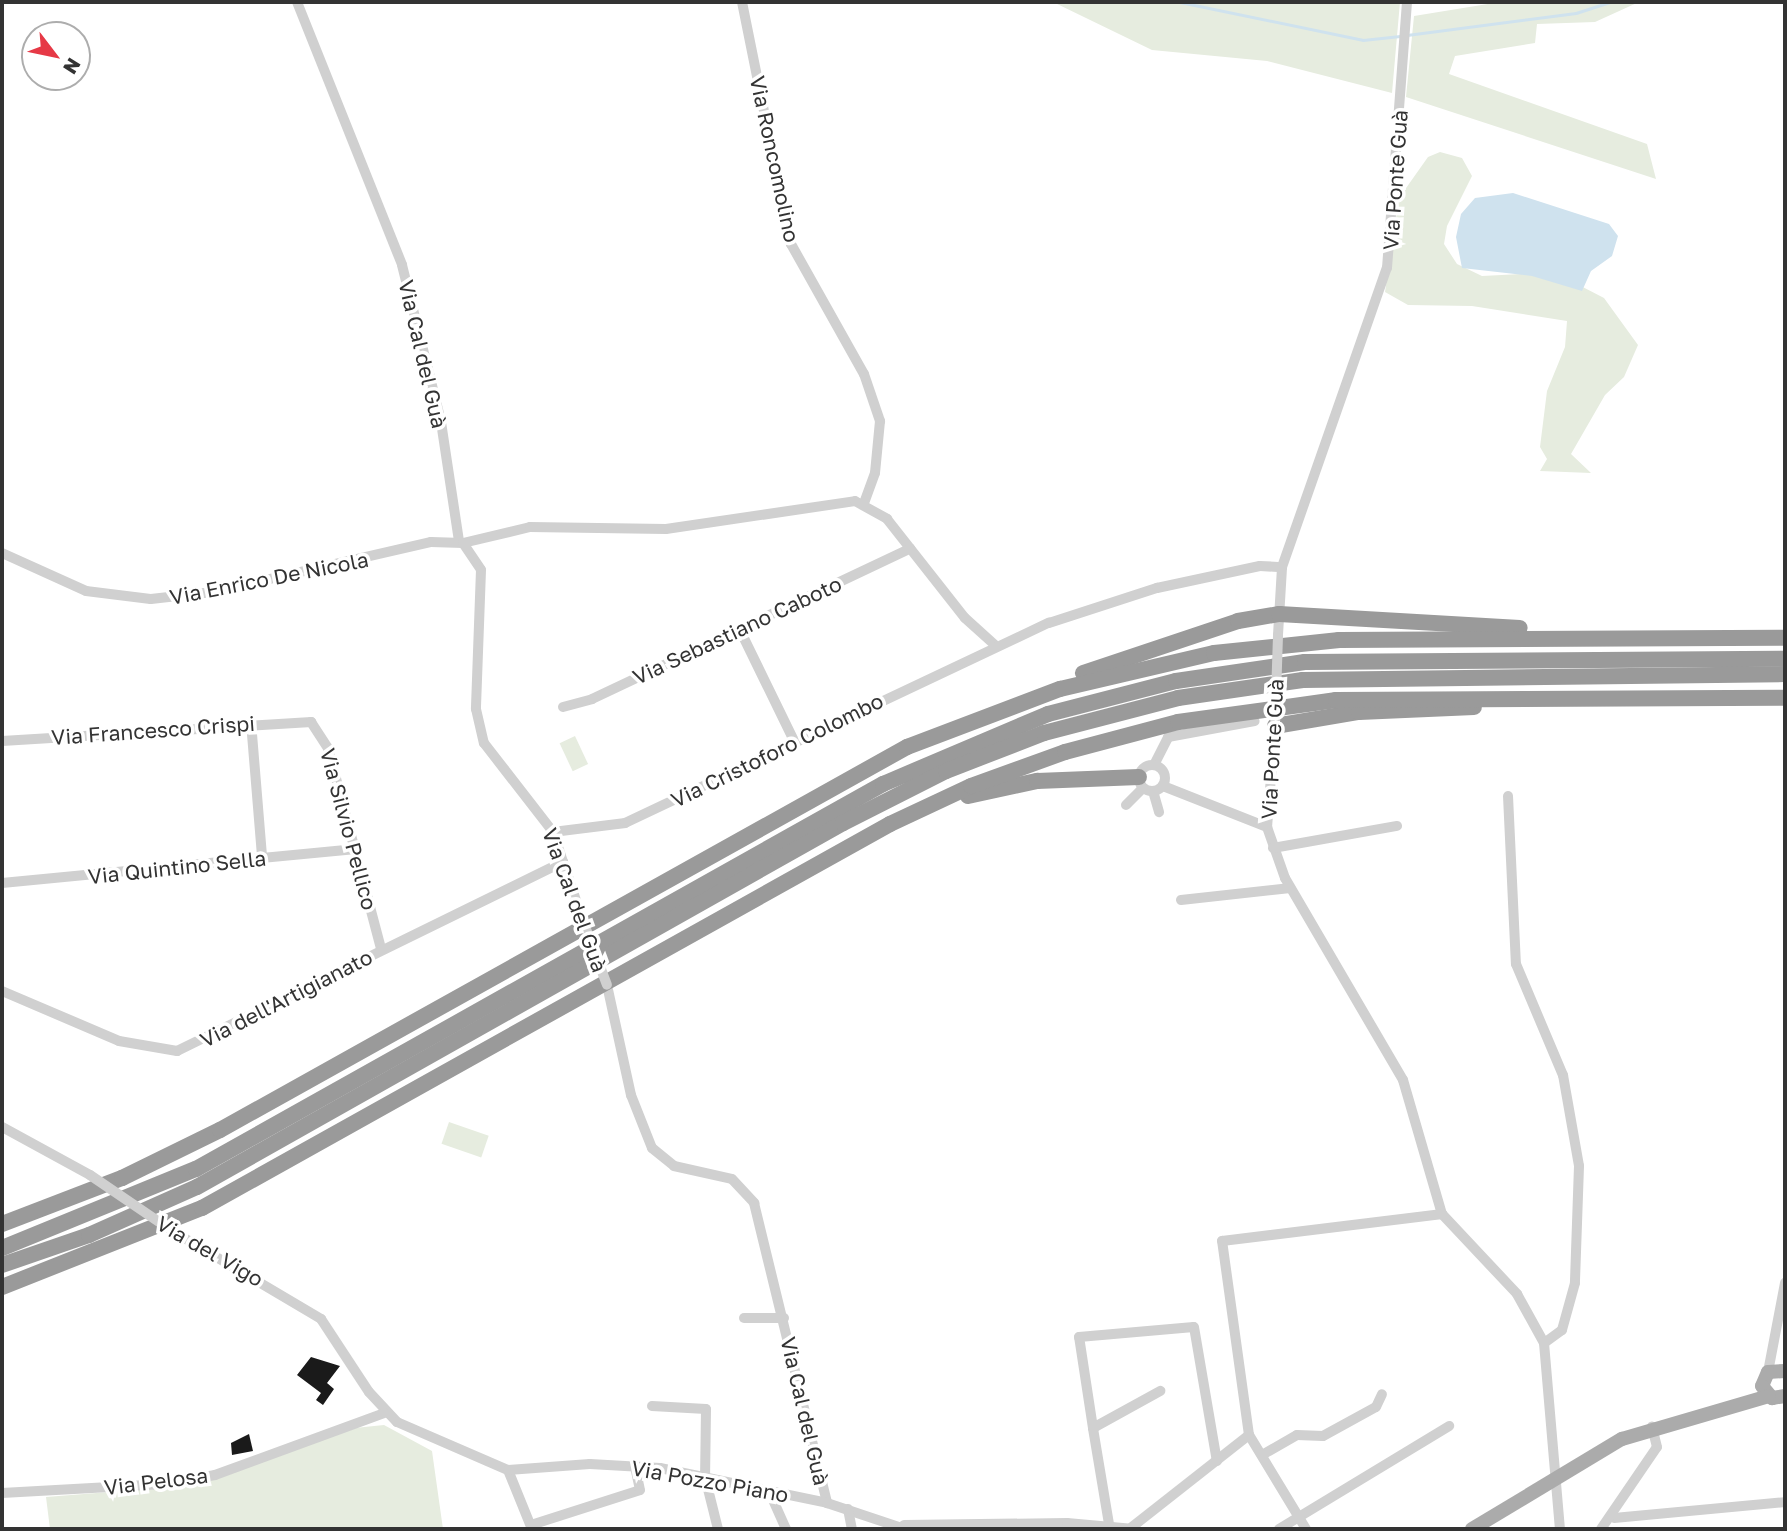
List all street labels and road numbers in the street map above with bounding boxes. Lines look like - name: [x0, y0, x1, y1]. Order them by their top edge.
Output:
- street label: Via Roncomolino: [745, 73, 805, 245]
- street label: Via Ponte Guà: [1378, 109, 1412, 251]
- street label: Via Cal del Guà: [394, 277, 452, 431]
- street label: Via Enrico De Nicola: [167, 546, 371, 610]
- street label: Via Sebastiano Caboto: [629, 570, 845, 690]
- street label: Via Ponte Guà: [1256, 678, 1288, 820]
- street label: Via Cristoforo Colombo: [667, 688, 887, 812]
- street label: Via Francesco Crispi: [50, 710, 256, 750]
- street label: Via Silvio Pellico: [315, 745, 383, 913]
- street label: Via Cal del Guà: [537, 825, 613, 975]
- street label: Via Quintino Sella: [87, 845, 267, 889]
- street label: Via dell'Artigianato: [196, 944, 376, 1052]
- street label: Via del Vigo: [152, 1210, 268, 1292]
- street label: Via Cal del Guà: [776, 1334, 834, 1488]
- street label: Via Pozzo Piano: [629, 1455, 791, 1507]
- street label: Via Pelosa: [103, 1462, 209, 1500]

